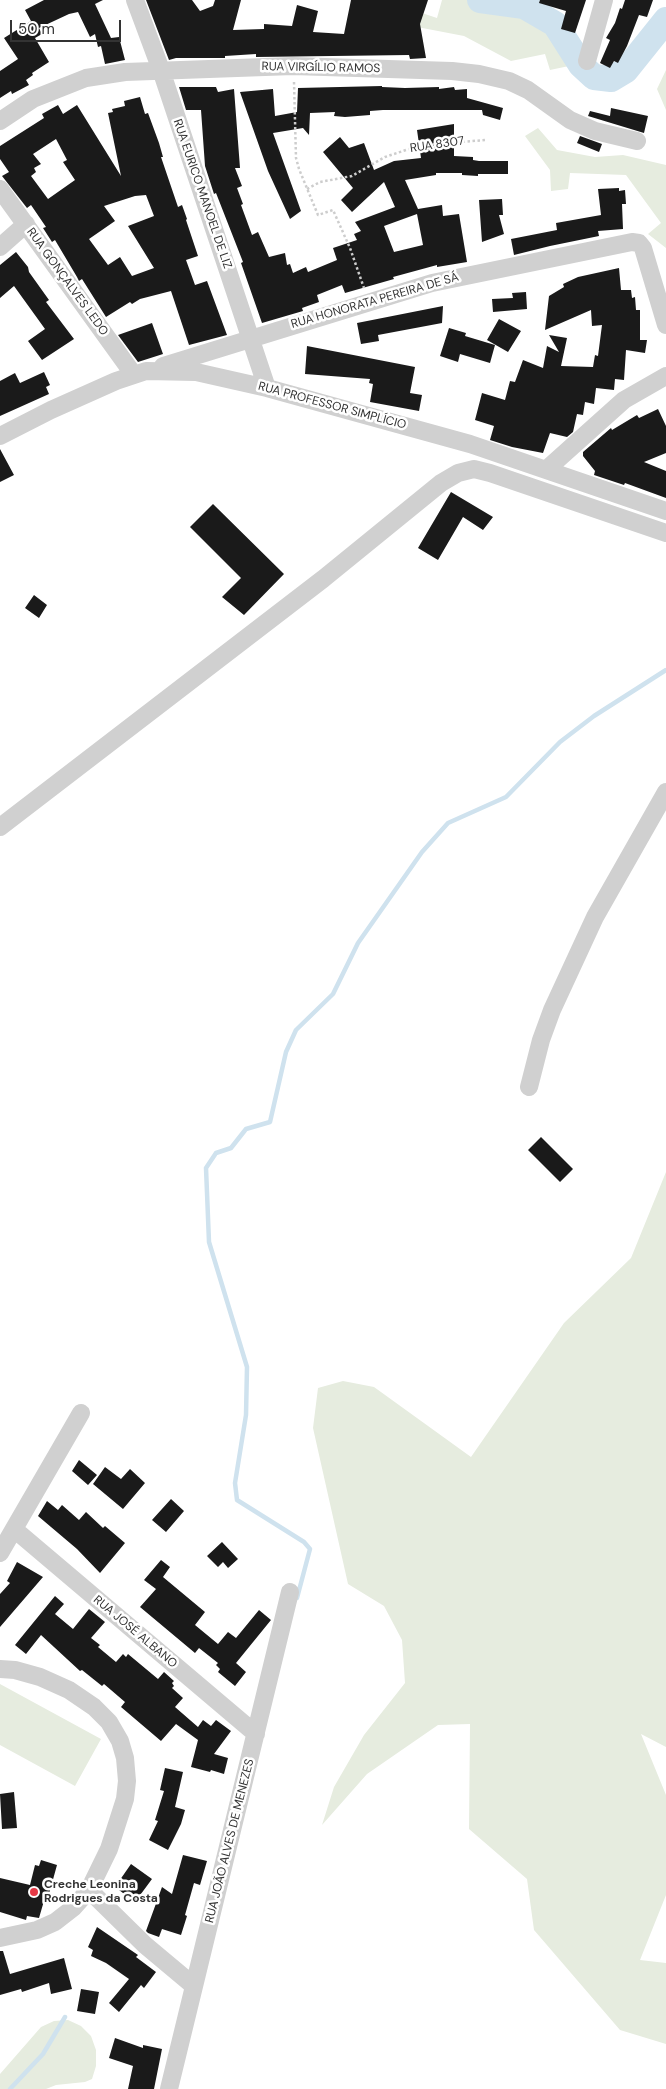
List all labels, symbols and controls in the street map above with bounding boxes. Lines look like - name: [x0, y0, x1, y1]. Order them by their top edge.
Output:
- scale bar: [12, 10, 124, 42]
- text: 50 m: [18, 19, 55, 39]
- street label: RUA VIRGÍLIO RAMOS: [262, 60, 380, 76]
- street label: RUA EURICO MANOEL DE LIZ: [170, 117, 234, 271]
- street label: RUA 8307: [409, 134, 465, 156]
- street label: RUA GONÇALVES LEDO: [23, 225, 111, 339]
- street label: RUA HONORATA PEREIRA DE SÁ: [289, 270, 461, 332]
- street label: RUA PROFESSOR SIMPLÍCIO: [256, 379, 408, 433]
- street label: RUA JOSÉ ALBANO: [90, 1593, 180, 1671]
- street label: RUA JOÃO ALVES DE MENEZES: [203, 1757, 257, 1925]
- place label: Creche Leonina Rodrigues da Costa: [44, 1878, 158, 1906]
- marker: Creche Leonina Rodrigues da Costa: [28, 1886, 40, 1898]

